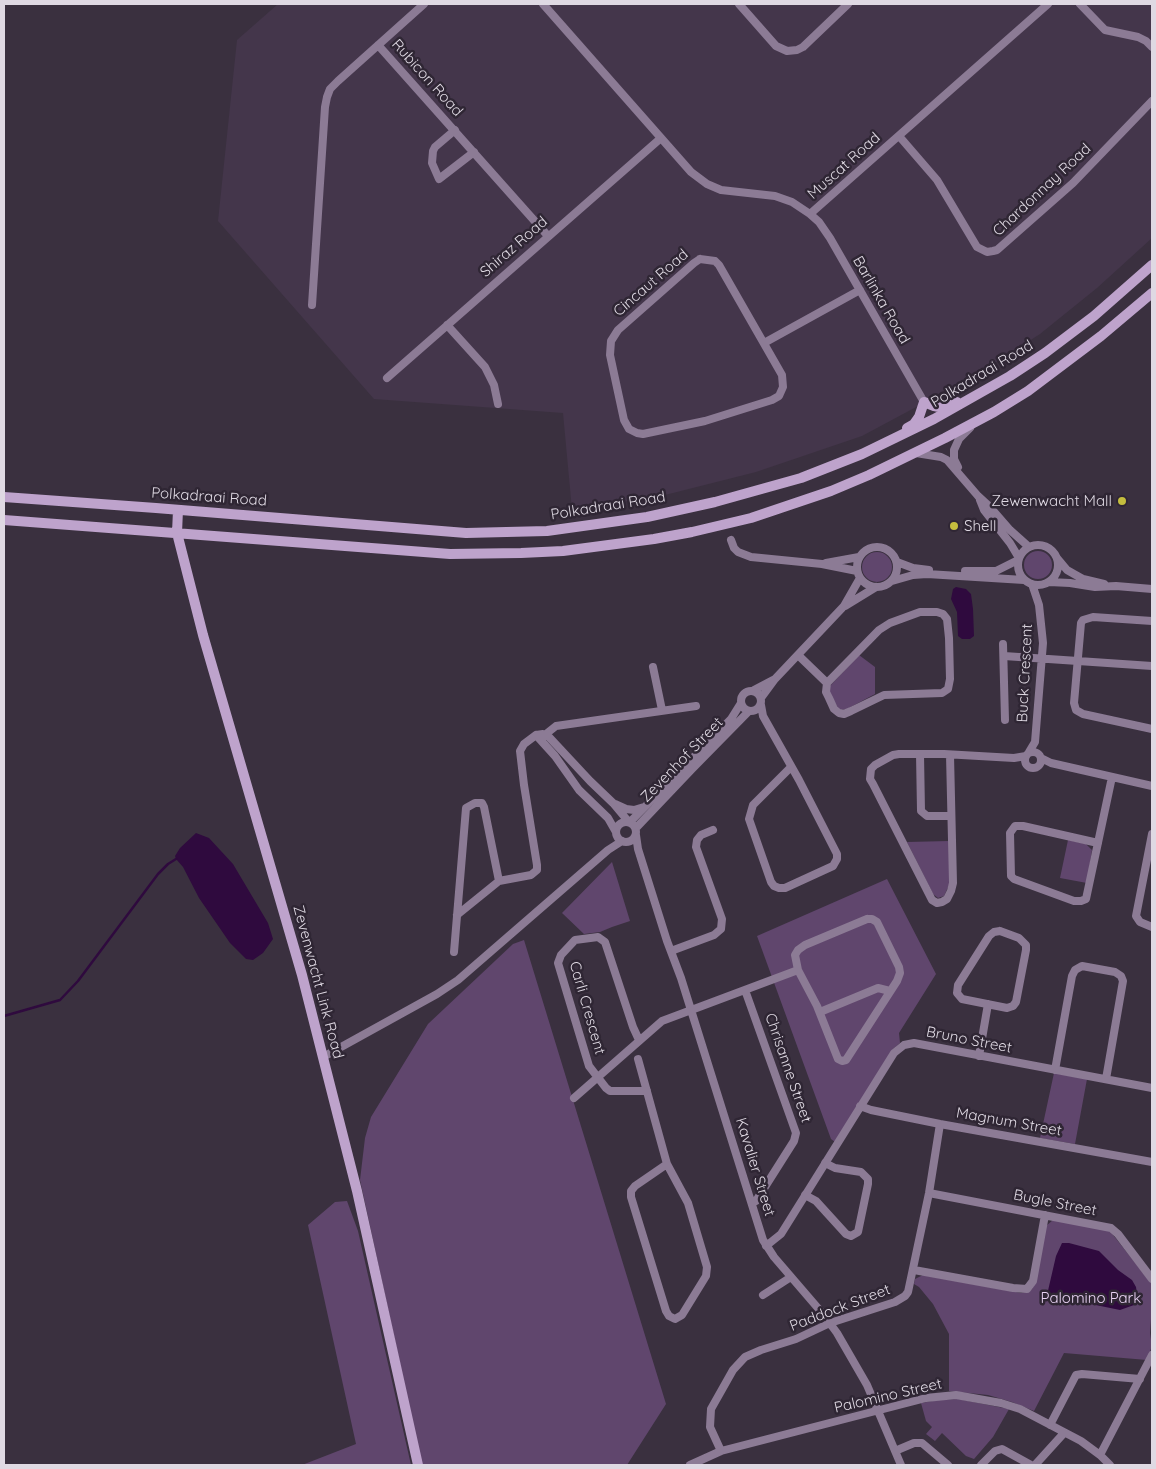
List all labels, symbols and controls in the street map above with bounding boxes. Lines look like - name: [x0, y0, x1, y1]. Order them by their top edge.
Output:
- street label: Rubicon Road: [388, 36, 466, 120]
- street label: Muscat Road: [804, 129, 884, 203]
- street label: Chardonnay Road: [989, 140, 1095, 240]
- street label: Shiraz Road: [477, 213, 551, 281]
- street label: Cincaut Road: [610, 246, 692, 320]
- street label: Barlinka Road: [849, 253, 913, 347]
- street label: Polkadraai Road: [928, 336, 1036, 412]
- street label: Polkadraai Road: [151, 484, 267, 510]
- street label: Polkadraai Road: [549, 488, 667, 524]
- place label: Zewenwacht Mall: [991, 492, 1112, 510]
- marker: Zewenwacht Mall: [1116, 495, 1128, 507]
- place label: Shell: [964, 517, 996, 535]
- marker: Shell: [948, 520, 960, 532]
- street label: Buck Crescent: [1013, 623, 1037, 723]
- street label: Zevenhof Street: [637, 714, 727, 806]
- street label: Zevenwacht Link Road: [289, 903, 347, 1061]
- street label: Carli Crescent: [565, 959, 609, 1057]
- street label: Chrisanne Street: [761, 1011, 815, 1125]
- street label: Bruno Street: [925, 1023, 1013, 1057]
- street label: Magnum Street: [955, 1104, 1063, 1140]
- street label: Kavalier Street: [731, 1116, 779, 1218]
- street label: Bugle Street: [1012, 1186, 1098, 1220]
- street label: Paddock Street: [787, 1281, 893, 1335]
- park label: Palomino Park: [1041, 1289, 1141, 1307]
- street label: Palomino Street: [832, 1375, 944, 1417]

